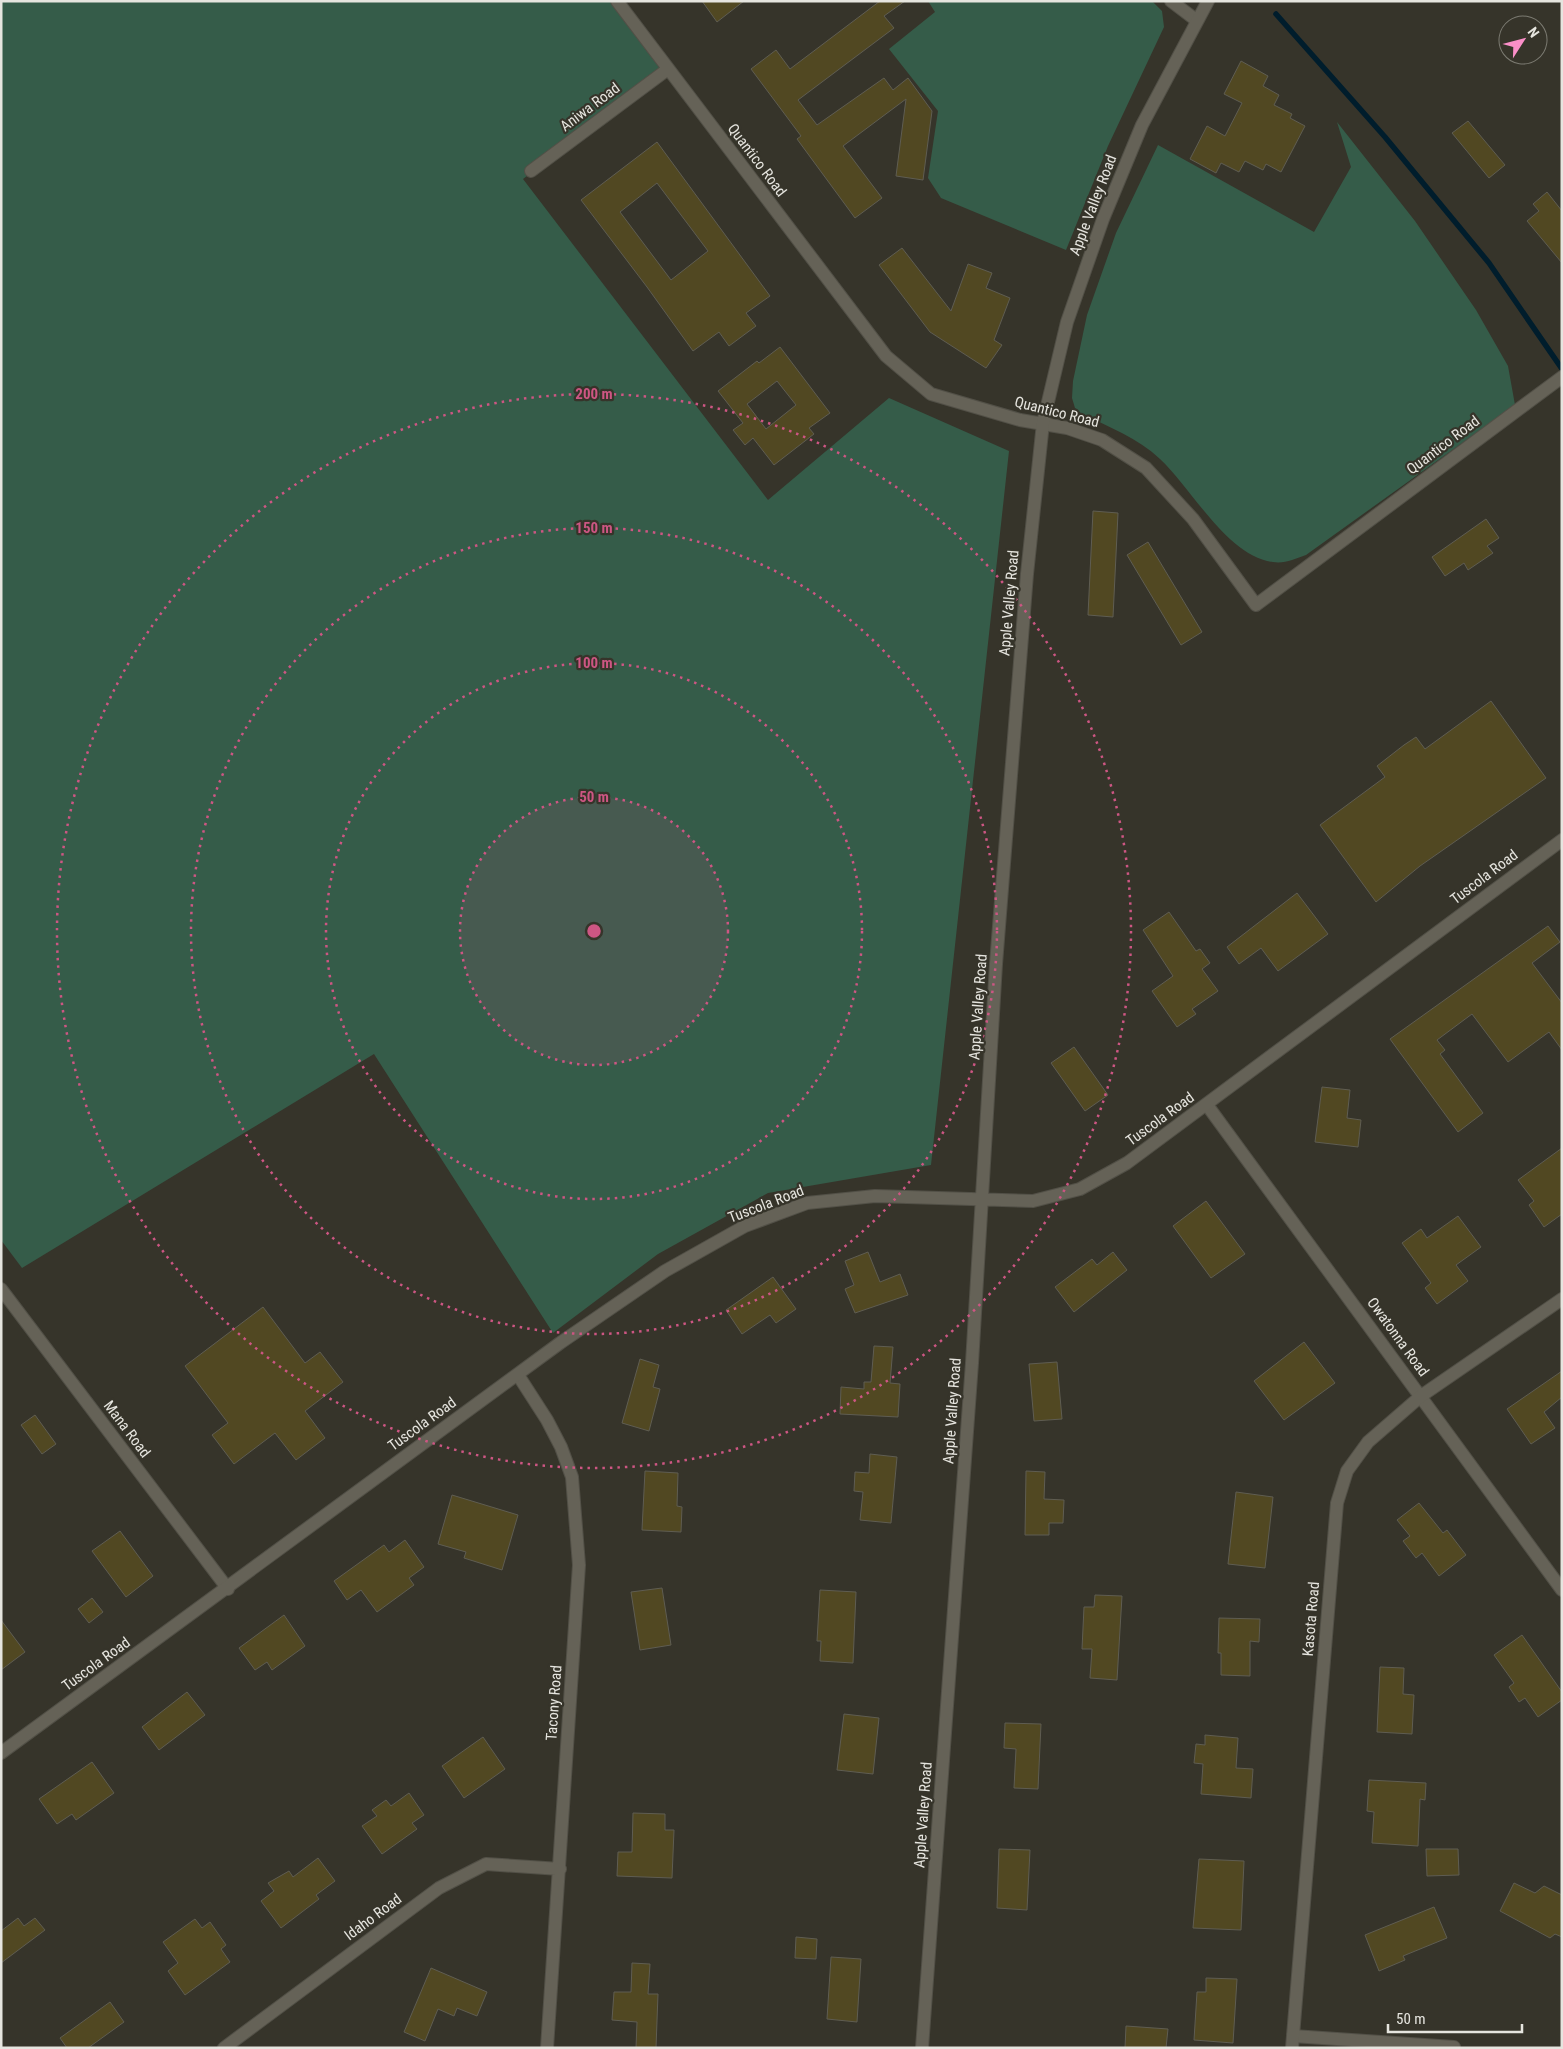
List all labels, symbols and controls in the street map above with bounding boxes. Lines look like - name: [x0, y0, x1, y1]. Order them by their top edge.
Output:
- north arrow: [1498, 15, 1548, 65]
- text: N: [1525, 24, 1543, 41]
- street label: Aniwa Road: [557, 79, 623, 135]
- street label: Quantico Road: [724, 120, 790, 200]
- street label: Apple Valley Road: [1066, 152, 1120, 258]
- text: 200 m: [575, 385, 613, 403]
- street label: Quantico Road: [1013, 393, 1101, 431]
- street label: Quantico Road: [1403, 412, 1483, 478]
- text: 150 m: [575, 519, 613, 537]
- street label: Apple Valley Road: [995, 549, 1023, 657]
- text: 100 m: [575, 654, 613, 672]
- text: 50 m: [579, 788, 609, 806]
- street label: Tuscola Road: [1447, 846, 1521, 908]
- centre of rings: [585, 922, 603, 940]
- street label: Apple Valley Road: [965, 953, 991, 1061]
- street label: Tuscola Road: [1122, 1088, 1198, 1150]
- street label: Tuscola Road: [725, 1181, 807, 1227]
- street label: Owatonna Road: [1363, 1294, 1433, 1380]
- street label: Apple Valley Road: [939, 1357, 965, 1465]
- street label: Tuscola Road: [384, 1393, 460, 1455]
- street label: Mana Road: [100, 1397, 154, 1461]
- street label: Kasota Road: [1299, 1581, 1323, 1657]
- street label: Tuscola Road: [58, 1633, 134, 1695]
- street label: Tacony Road: [542, 1665, 566, 1741]
- street label: Apple Valley Road: [910, 1761, 936, 1869]
- street label: Idaho Road: [341, 1890, 405, 1944]
- scale bar: [1388, 2002, 1522, 2034]
- text: 50 m: [1396, 2010, 1426, 2028]

